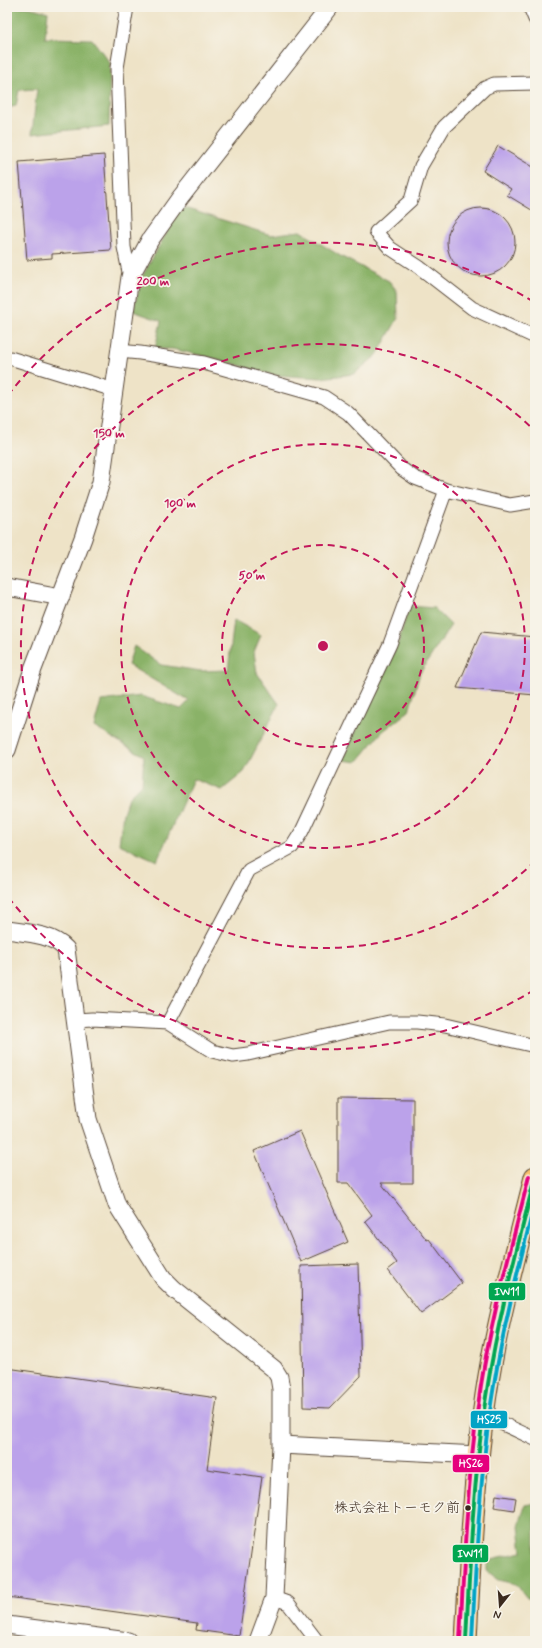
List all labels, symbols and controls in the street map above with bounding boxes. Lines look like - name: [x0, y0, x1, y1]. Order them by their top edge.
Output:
- text: 200 m: [137, 274, 170, 290]
- text: 150 m: [93, 426, 125, 442]
- text: 100 m: [164, 496, 197, 512]
- text: 50 m: [239, 568, 266, 584]
- centre of rings: [316, 639, 330, 653]
- line badge: IW11: [488, 1282, 526, 1301]
- text: IW11: [494, 1285, 520, 1299]
- line badge: HS25: [470, 1410, 508, 1429]
- text: HS25: [477, 1413, 501, 1427]
- line badge: HS26: [452, 1454, 490, 1473]
- text: HS26: [459, 1457, 483, 1471]
- place label: 株式会社トーモク前: [334, 1499, 460, 1517]
- marker: 株式会社トーモク前: [463, 1503, 473, 1513]
- line badge: IW11: [452, 1544, 489, 1563]
- text: IW11: [457, 1547, 483, 1561]
- north arrow: [480, 1586, 520, 1626]
- text: N: [492, 1607, 503, 1622]

